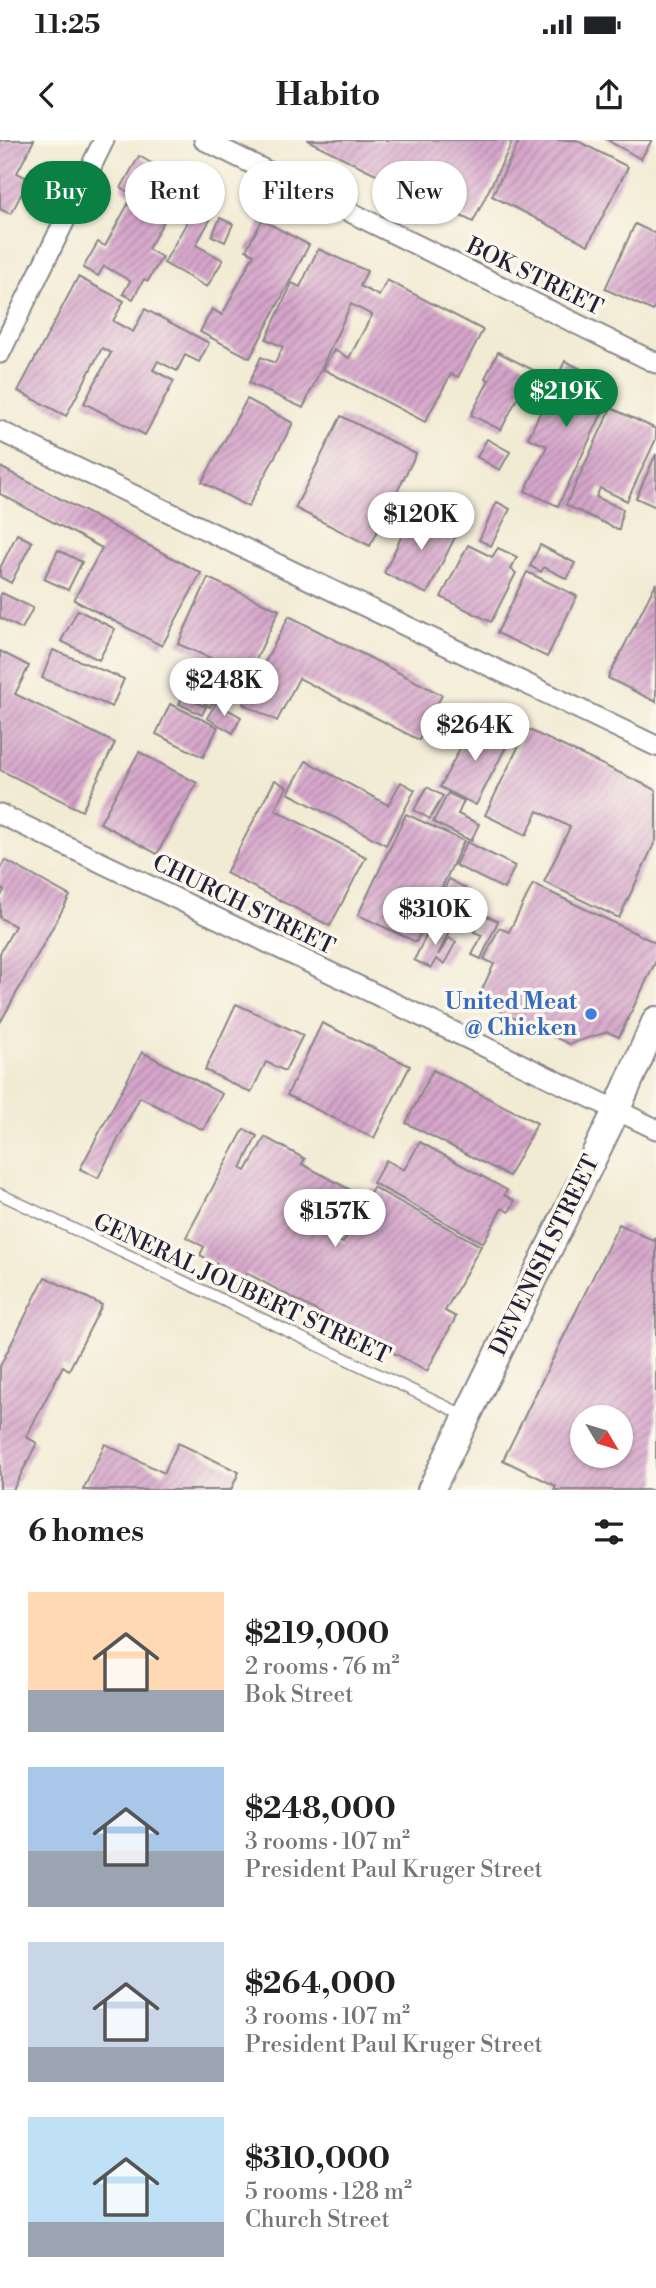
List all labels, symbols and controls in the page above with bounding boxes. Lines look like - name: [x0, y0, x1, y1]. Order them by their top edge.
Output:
- text: 11:25: [35, 9, 100, 41]
- text: Habito: [276, 75, 380, 115]
- icon: back: [28, 76, 66, 114]
- icon: share: [590, 76, 628, 114]
- chip: Buy: [21, 161, 111, 224]
- chip: Rent: [125, 161, 225, 224]
- chip: Filters: [239, 161, 358, 224]
- chip: New: [372, 161, 467, 224]
- street label: BOK STREET: [461, 231, 607, 322]
- pin: $219K: [517, 370, 615, 429]
- text: $219K: [530, 378, 602, 406]
- pin: $120K: [372, 492, 470, 552]
- text: $120K: [384, 501, 458, 529]
- pin: $248K: [175, 658, 273, 718]
- text: $248K: [186, 667, 262, 695]
- pin: $264K: [426, 704, 524, 763]
- text: $264K: [436, 712, 514, 740]
- street label: CHURCH STREET: [148, 849, 339, 961]
- pin: $310K: [386, 888, 484, 947]
- text: $310K: [399, 896, 471, 924]
- place label: United Meat @ Chicken: [445, 988, 578, 1042]
- marker: United Meat @ Chicken: [583, 1006, 599, 1022]
- street label: DEVENISH STREET: [484, 1150, 606, 1360]
- pin: $157K: [286, 1190, 384, 1249]
- text: $157K: [300, 1198, 370, 1226]
- street label: GENERAL JOUBERT STREET: [89, 1208, 394, 1370]
- north arrow: [570, 1405, 634, 1468]
- map controls: [570, 1405, 633, 1468]
- text: 6 homes: [28, 1513, 144, 1551]
- icon: filters: [590, 1513, 628, 1551]
- text: $219,000: [245, 1615, 389, 1653]
- icon: home: [84, 1620, 168, 1704]
- text: 2 rooms · 76 m²: [245, 1653, 400, 1681]
- text: Bok Street: [245, 1681, 353, 1709]
- text: $248,000: [245, 1790, 396, 1828]
- icon: home: [84, 1795, 168, 1879]
- text: 3 rooms · 107 m²: [245, 1828, 410, 1856]
- text: President Paul Kruger Street: [245, 1856, 543, 1884]
- text: $264,000: [245, 1965, 396, 2003]
- icon: home: [84, 1970, 168, 2054]
- text: 3 rooms · 107 m²: [245, 2003, 410, 2031]
- text: President Paul Kruger Street: [245, 2031, 543, 2059]
- text: $310,000: [245, 2140, 390, 2178]
- icon: home: [84, 2145, 168, 2229]
- text: 5 rooms · 128 m²: [245, 2178, 412, 2206]
- text: Church Street: [245, 2206, 390, 2234]

